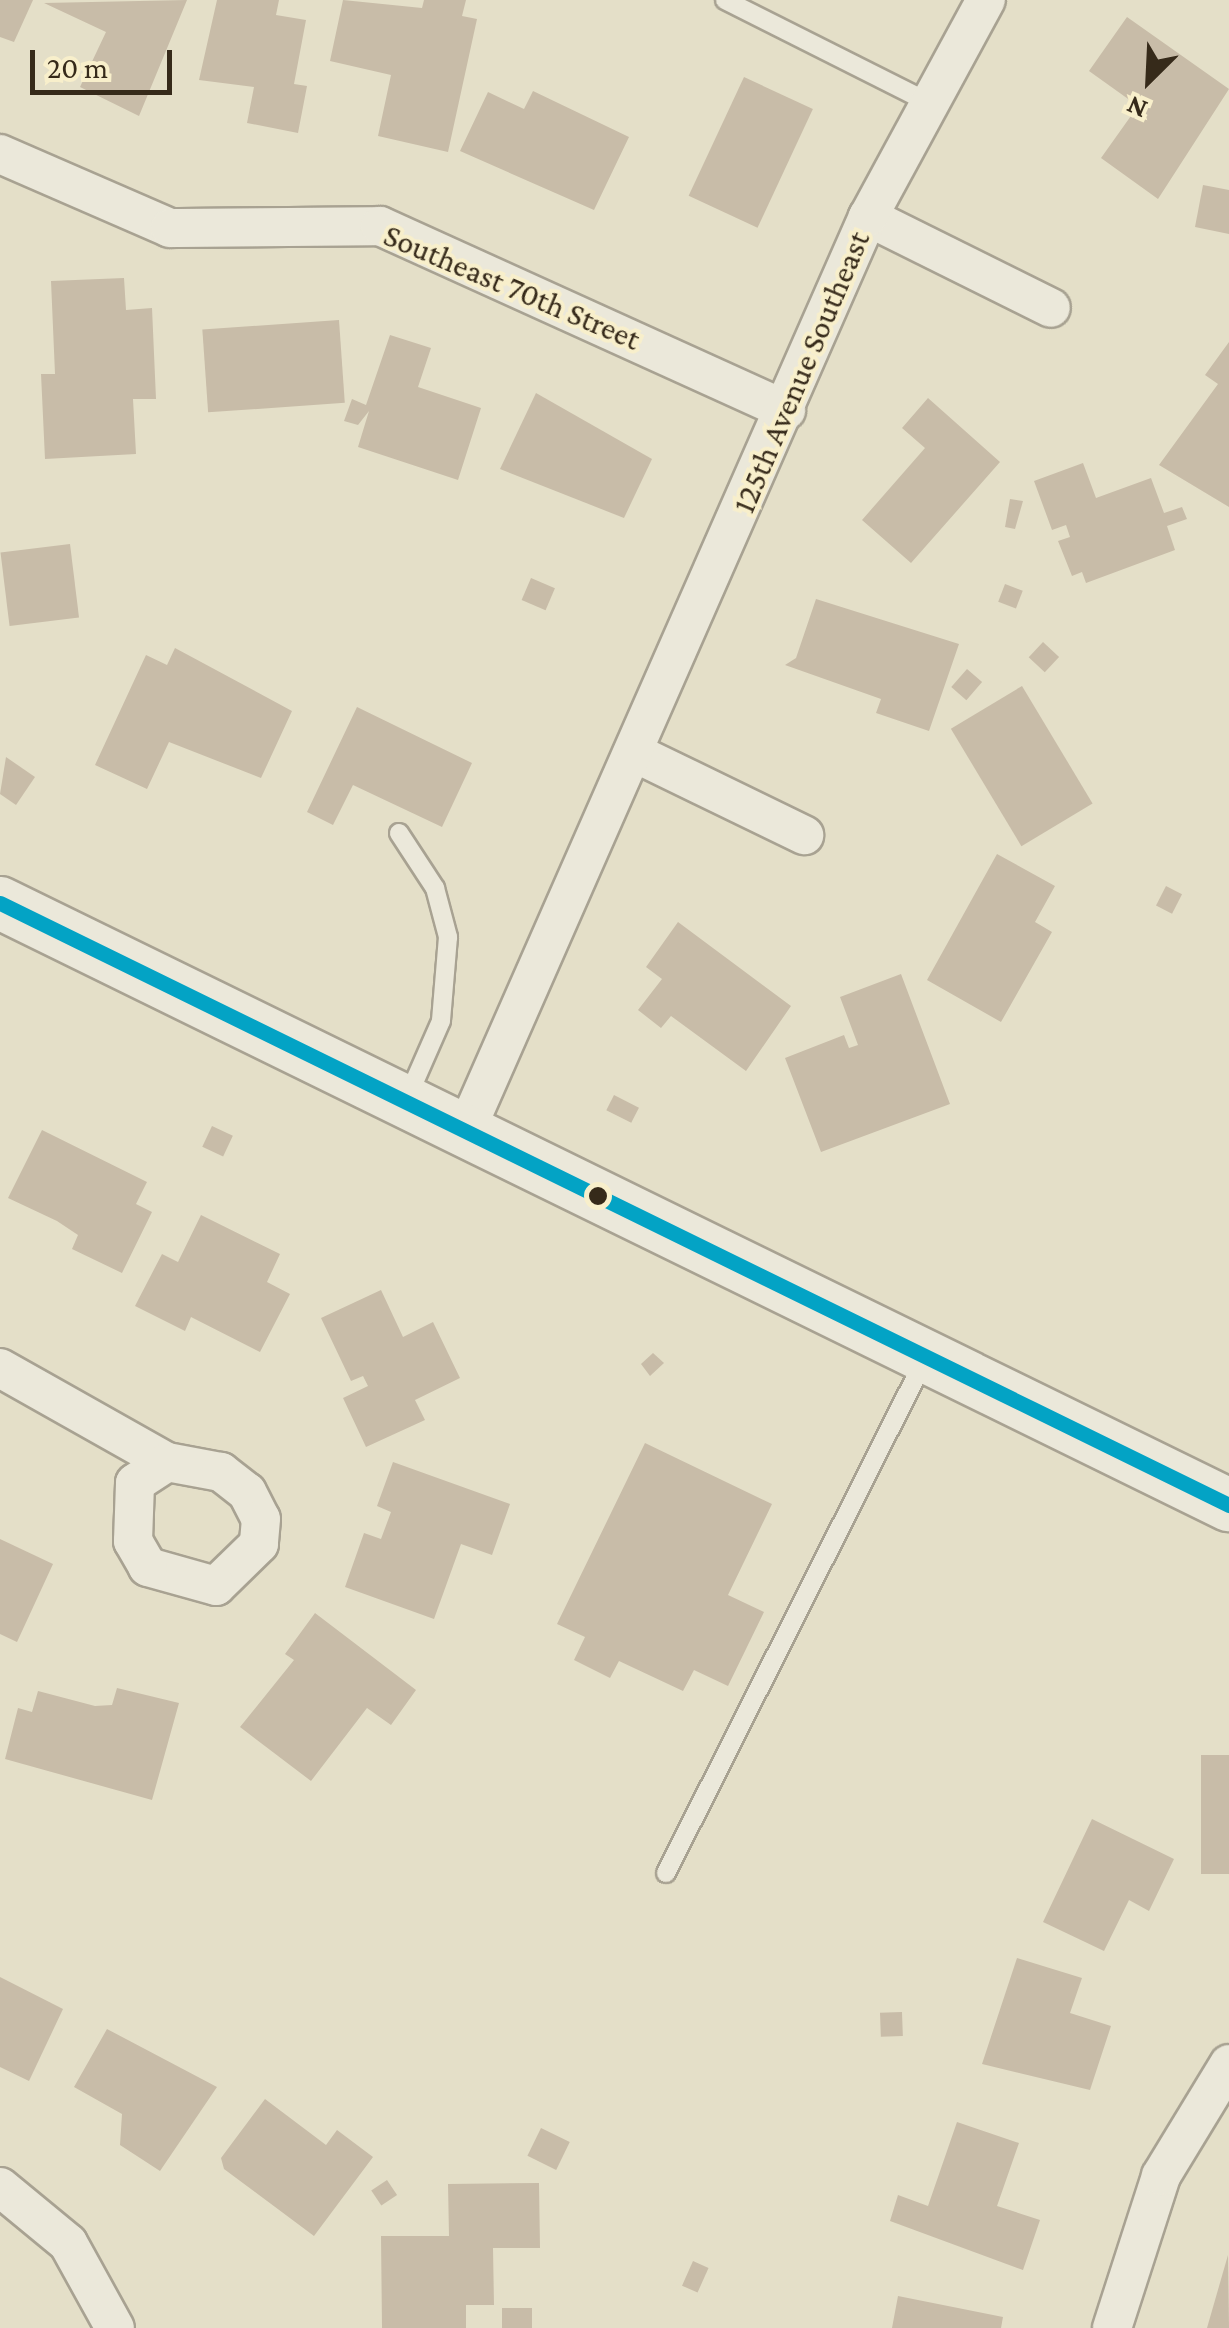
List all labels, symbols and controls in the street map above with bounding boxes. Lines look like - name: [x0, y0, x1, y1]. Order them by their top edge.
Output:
- scale bar: [35, 30, 178, 92]
- north arrow: [1099, 30, 1199, 130]
- text: 20 m: [47, 51, 108, 84]
- text: N: [1122, 90, 1152, 126]
- street label: Southeast 70th Street: [378, 216, 646, 358]
- street label: 125th Avenue Southeast: [724, 225, 878, 519]
- unlabelled marker: [588, 1186, 608, 1206]

